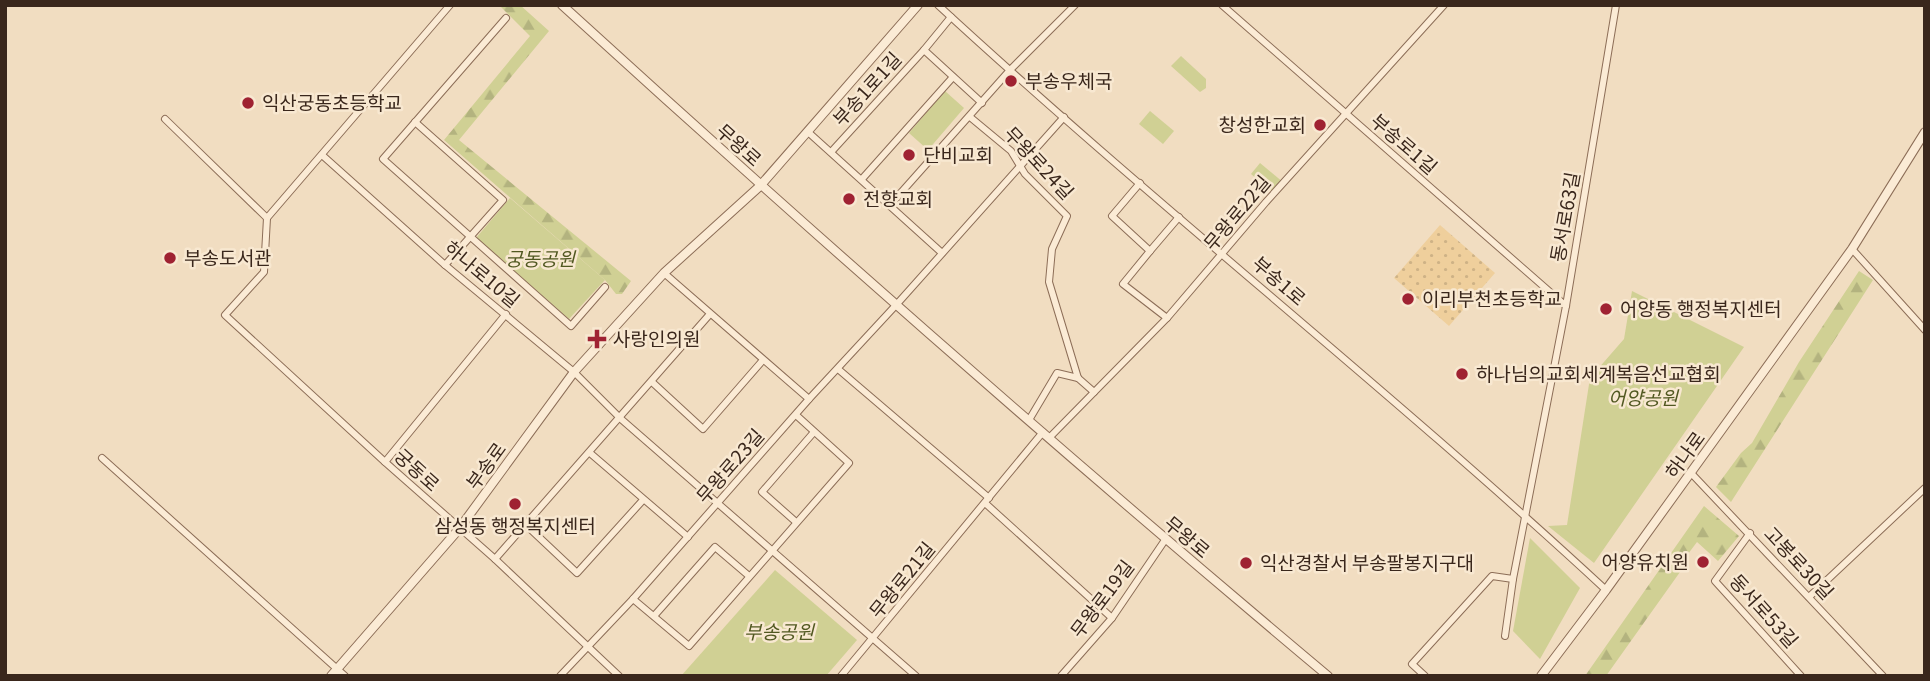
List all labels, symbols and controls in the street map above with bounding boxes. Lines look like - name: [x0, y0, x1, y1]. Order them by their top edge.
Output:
- street label: 부송1로1길: [825, 45, 906, 131]
- place label: 부송우체국: [1025, 66, 1112, 93]
- marker: 부송우체국: [1003, 73, 1019, 89]
- place label: 익산궁동초등학교: [262, 88, 402, 115]
- marker: 익산궁동초등학교: [240, 95, 256, 111]
- street label: 부송로1길: [1366, 106, 1444, 179]
- place label: 창성한교회: [1219, 110, 1306, 137]
- street label: 무왕로: [711, 116, 769, 171]
- marker: 창성한교회: [1312, 117, 1328, 133]
- street label: 무왕로24길: [999, 119, 1081, 204]
- place label: 단비교회: [923, 140, 993, 167]
- marker: 단비교회: [901, 147, 917, 163]
- street label: 무왕로22길: [1196, 168, 1275, 256]
- street label: 동서로63길: [1542, 170, 1585, 264]
- place label: 전향교회: [863, 184, 933, 211]
- marker: 전향교회: [841, 191, 857, 207]
- street label: 하나로10길: [439, 233, 527, 312]
- place label: 부송도서관: [184, 243, 271, 270]
- park label: 궁동공원: [505, 244, 576, 271]
- street label: 부송1로: [1247, 249, 1313, 311]
- marker: 부송도서관: [162, 250, 178, 266]
- place label: 이리부천초등학교: [1422, 284, 1562, 311]
- marker: 이리부천초등학교: [1400, 291, 1416, 307]
- place label: 어양동 행정복지센터: [1620, 294, 1782, 321]
- marker: 어양동 행정복지센터: [1598, 301, 1614, 317]
- place label: 사랑인의원: [613, 324, 700, 351]
- marker: 사랑인의원: [587, 329, 607, 349]
- place label: 하나님의교회세계복음선교협회: [1476, 359, 1721, 386]
- marker: 하나님의교회세계복음선교협회: [1454, 366, 1470, 382]
- park label: 어양공원: [1608, 383, 1679, 410]
- street label: 무왕로23길: [689, 422, 769, 508]
- street label: 하나로: [1657, 425, 1710, 483]
- street label: 부송로: [458, 436, 511, 494]
- street label: 궁동로: [389, 441, 447, 496]
- marker: 삼성동 행정복지센터: [507, 496, 523, 512]
- street label: 무왕로: [1159, 509, 1217, 563]
- place label: 삼성동 행정복지센터: [434, 511, 596, 538]
- street label: 고봉로30길: [1759, 519, 1841, 604]
- street label: 무왕로21길: [862, 535, 940, 623]
- place label: 어양유치원: [1602, 547, 1689, 574]
- place label: 익산경찰서 부송팔봉지구대: [1260, 548, 1474, 575]
- street label: 무왕로19길: [1063, 554, 1139, 643]
- marker: 어양유치원: [1695, 554, 1711, 570]
- marker: 익산경찰서 부송팔봉지구대: [1238, 555, 1254, 571]
- street label: 동서로53길: [1725, 567, 1806, 653]
- park label: 부송공원: [744, 617, 815, 644]

